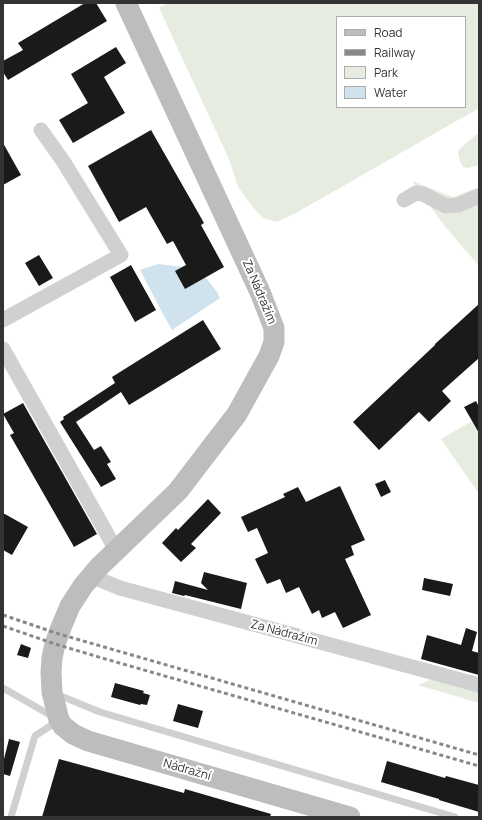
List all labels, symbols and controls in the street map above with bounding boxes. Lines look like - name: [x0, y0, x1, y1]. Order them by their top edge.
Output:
- legend: [336, 16, 466, 108]
- text: Road: [374, 24, 402, 41]
- text: Railway: [374, 44, 415, 61]
- text: Park: [374, 64, 398, 81]
- text: Water: [374, 84, 407, 101]
- street label: Za Nádražím: [239, 258, 279, 326]
- street label: Za Nádražím: [249, 617, 319, 649]
- street label: Nádražní: [161, 756, 213, 784]

